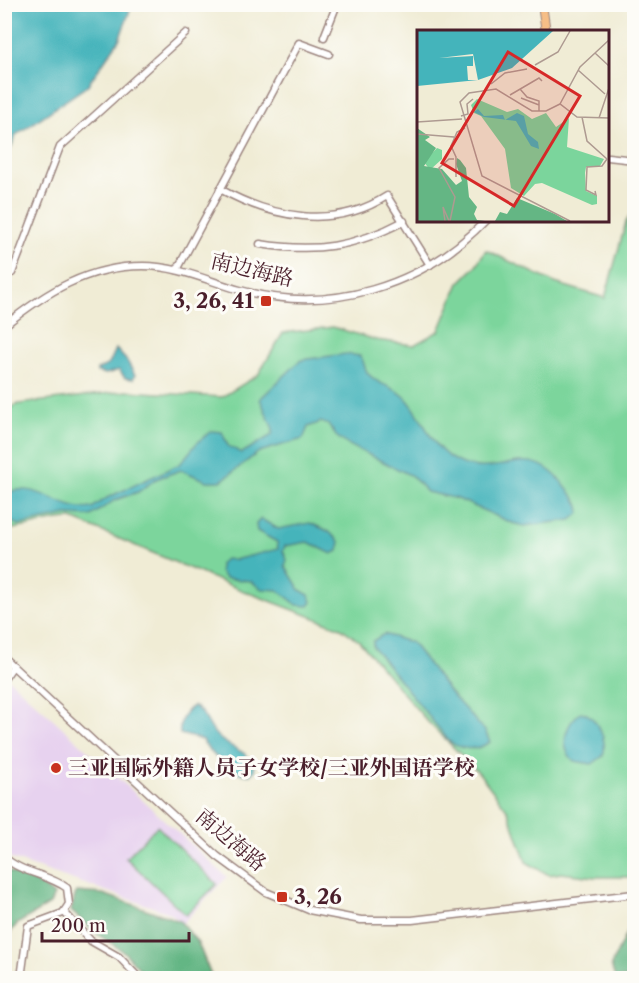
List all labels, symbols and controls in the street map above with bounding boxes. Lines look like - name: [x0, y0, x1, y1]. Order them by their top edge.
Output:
- inset map: [417, 30, 609, 222]
- street label: 南边海路: [208, 248, 296, 291]
- place label: 3, 26, 41: [173, 288, 255, 313]
- marker: 3, 26, 41: [259, 294, 273, 308]
- place label: 三亚国际外籍人员子女学校/三亚外国语学校: [68, 755, 475, 780]
- marker: 三亚国际外籍人员子女学校/三亚外国语学校: [49, 761, 63, 775]
- street label: 南边海路: [191, 803, 272, 876]
- place label: 3, 26: [294, 884, 342, 909]
- marker: 3, 26: [275, 890, 289, 904]
- scale bar: [42, 905, 189, 943]
- text: 200 m: [51, 915, 106, 937]

